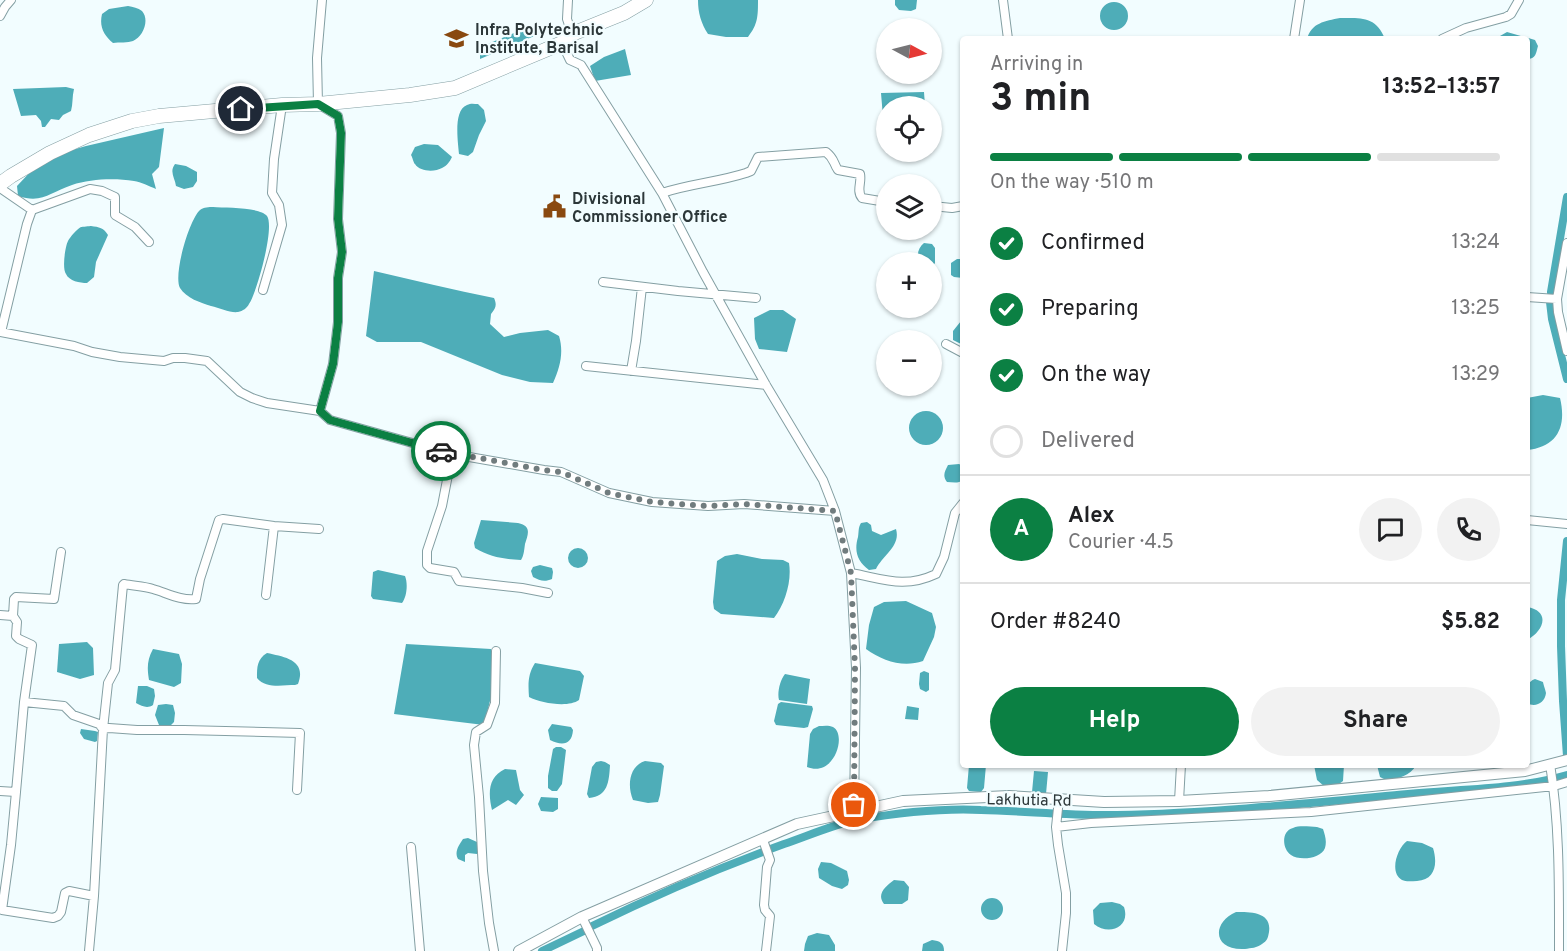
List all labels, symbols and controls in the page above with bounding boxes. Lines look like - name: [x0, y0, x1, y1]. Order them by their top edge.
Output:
- north arrow: [876, 18, 942, 84]
- map controls: [876, 18, 942, 396]
- place label: Infra Polytechnic Institute, Barisal: [475, 21, 604, 59]
- school or university icon: Infra Polytechnic Institute, Barisal: [444, 25, 470, 51]
- text: Arriving in: [990, 52, 1083, 78]
- text: 13:52–13:57: [1382, 74, 1500, 101]
- text: 3 min: [990, 76, 1091, 125]
- pin: [215, 83, 266, 134]
- icon: home: [224, 92, 257, 125]
- button: locate: [876, 96, 942, 162]
- text: On the way · 510 m: [990, 170, 1154, 196]
- button: layers: [876, 174, 942, 240]
- place label: Divisional Commissioner Office: [572, 190, 728, 228]
- public building icon: Divisional Commissioner Office: [541, 194, 567, 220]
- icon: check: [990, 227, 1023, 260]
- text: Confirmed: [1041, 230, 1145, 257]
- text: 13:24: [1452, 230, 1500, 256]
- button: +: [876, 252, 942, 318]
- icon: check: [990, 293, 1023, 326]
- text: Preparing: [1041, 296, 1139, 323]
- text: 13:25: [1451, 296, 1500, 322]
- button: −: [876, 330, 942, 396]
- icon: check: [990, 359, 1023, 392]
- text: On the way: [1041, 362, 1151, 389]
- text: 13:29: [1452, 362, 1500, 388]
- courier: [411, 421, 471, 481]
- text: Delivered: [1041, 428, 1135, 455]
- icon: car: [425, 435, 458, 468]
- button: chat: [1359, 498, 1422, 561]
- button: phone: [1437, 498, 1500, 561]
- text: Alex: [1068, 503, 1115, 530]
- text: A: [1014, 516, 1029, 543]
- text: Courier · 4.5: [1068, 530, 1174, 556]
- text: Order #8240: [990, 609, 1121, 636]
- text: $5.82: [1441, 609, 1500, 636]
- button: Help: [990, 687, 1239, 756]
- button: Share: [1251, 687, 1500, 756]
- pin: [828, 779, 879, 830]
- icon: bag: [837, 788, 870, 821]
- street label: Lakhutia Rd: [986, 790, 1072, 812]

